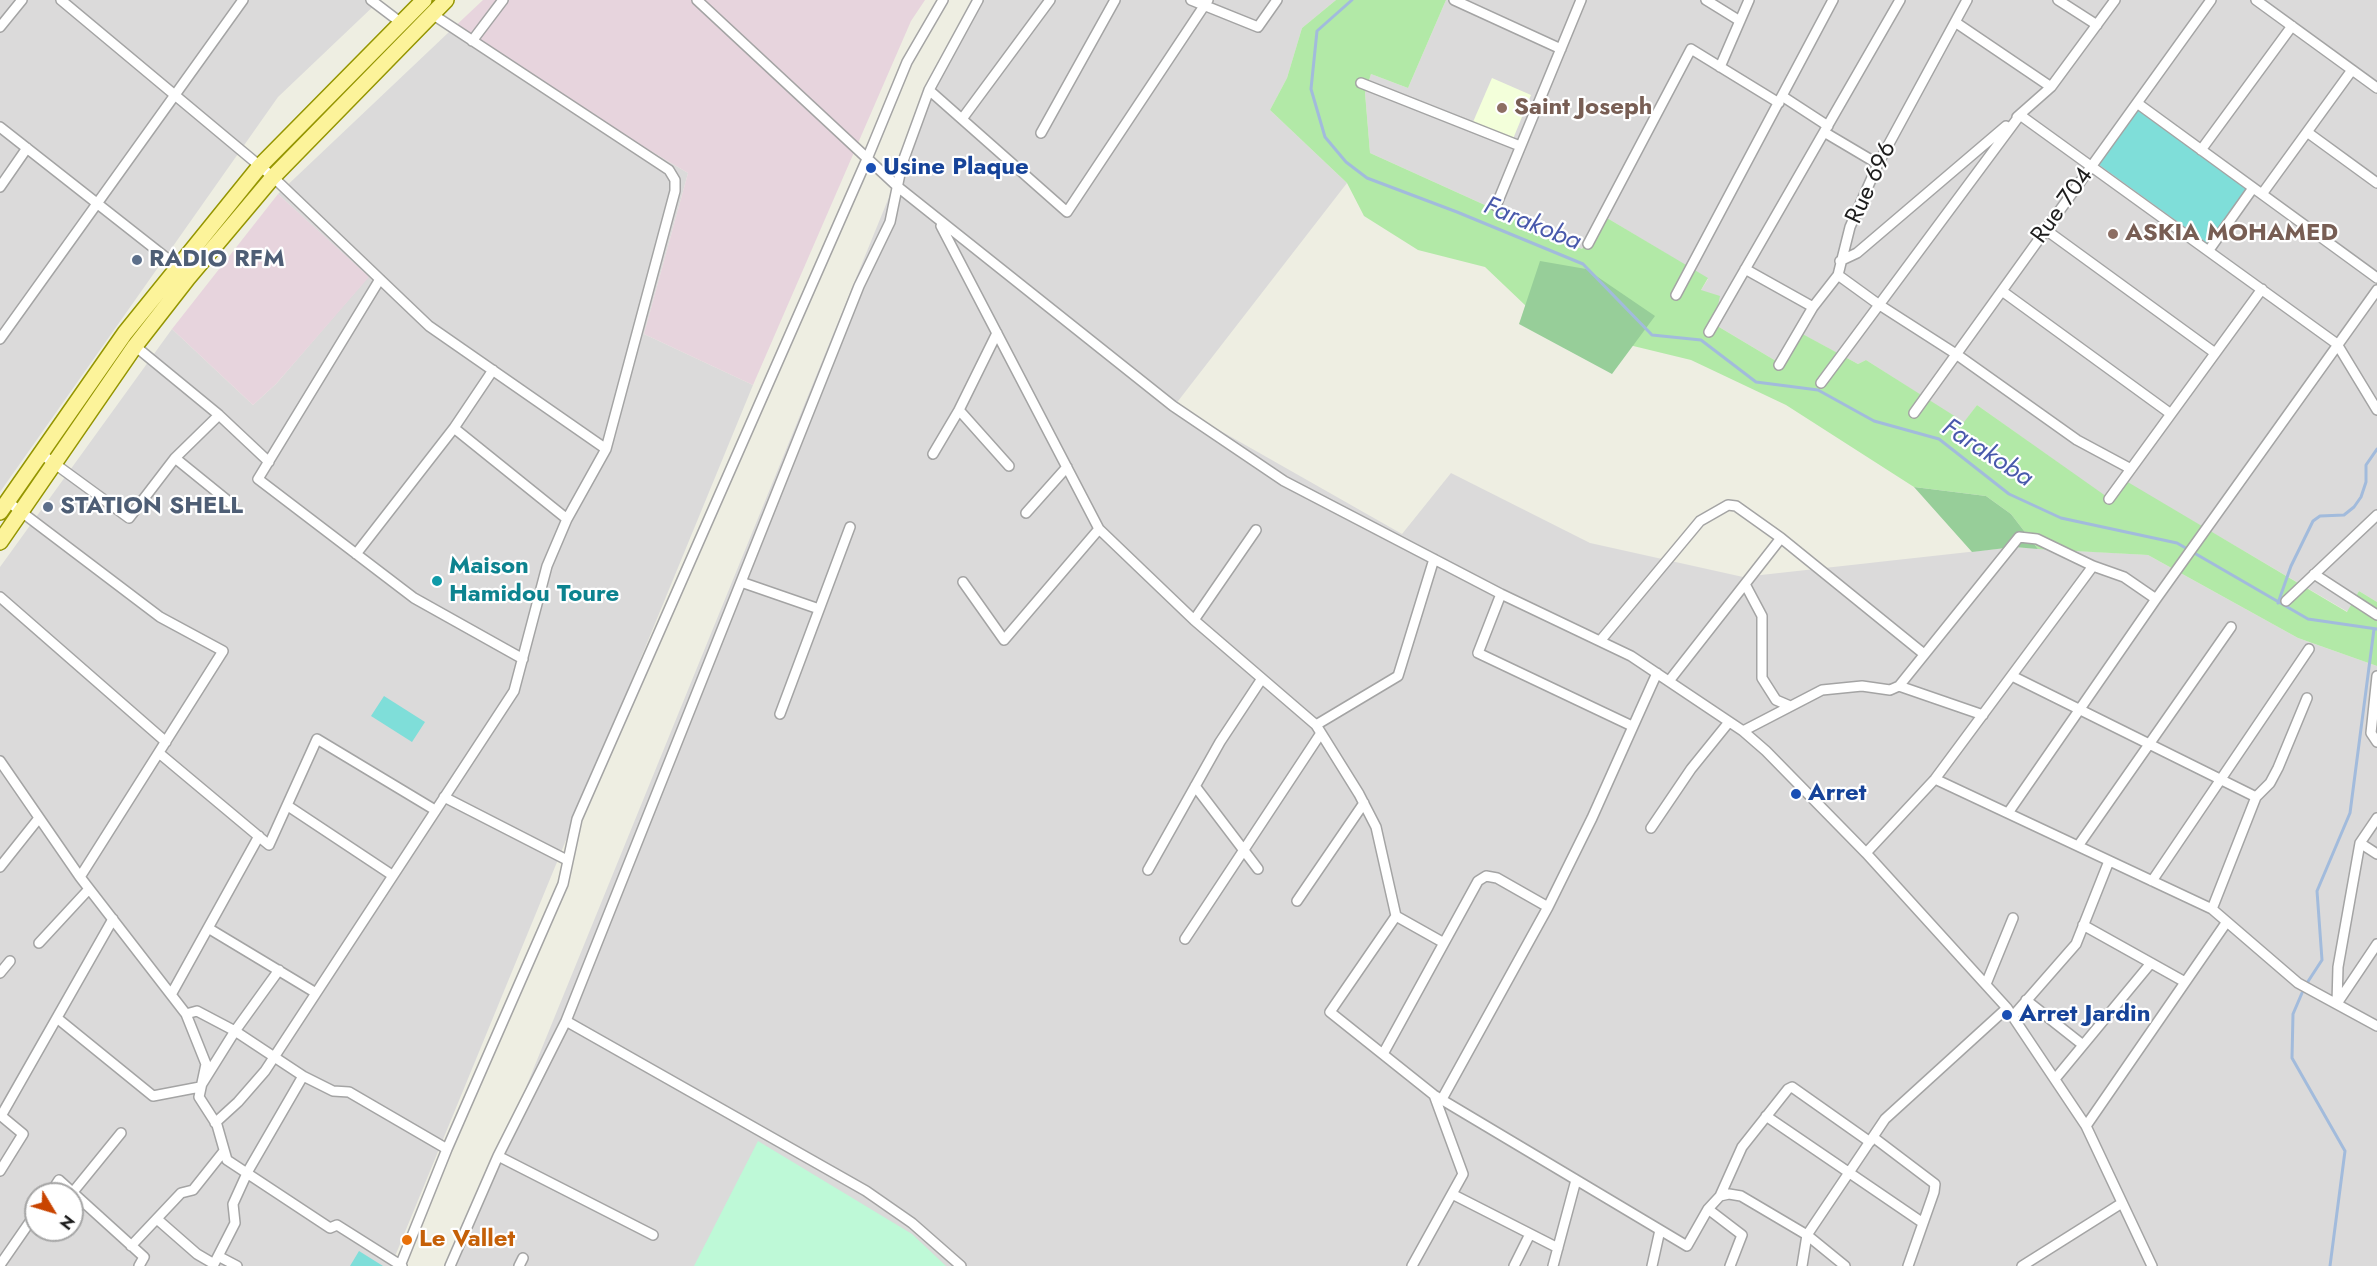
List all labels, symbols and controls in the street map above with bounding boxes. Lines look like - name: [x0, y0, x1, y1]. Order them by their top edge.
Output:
- place label: Saint Joseph: [1514, 94, 1652, 122]
- marker: Saint Joseph: [1495, 101, 1509, 115]
- street label: Rue 696: [1841, 137, 1903, 229]
- place label: Usine Plaque: [883, 154, 1029, 182]
- marker: Usine Plaque: [864, 161, 878, 175]
- street label: Rue 704: [2026, 163, 2100, 249]
- water label: Farakoba: [1479, 191, 1585, 259]
- place label: ASKIA MOHAMED: [2125, 220, 2338, 248]
- marker: ASKIA MOHAMED: [2106, 227, 2120, 241]
- place label: RADIO RFM: [149, 246, 285, 274]
- marker: RADIO RFM: [130, 253, 144, 267]
- water label: Farakoba: [1936, 413, 2038, 495]
- place label: STATION SHELL: [60, 493, 243, 521]
- marker: STATION SHELL: [41, 500, 55, 514]
- place label: Maison Hamidou Toure: [449, 553, 619, 609]
- marker: Maison Hamidou Toure: [430, 574, 444, 588]
- place label: Arret: [1808, 780, 1866, 808]
- marker: Arret: [1789, 787, 1803, 801]
- place label: Arret Jardin: [2019, 1001, 2151, 1029]
- marker: Arret Jardin: [2000, 1008, 2014, 1022]
- north arrow: [24, 1182, 84, 1242]
- text: N: [54, 1210, 80, 1234]
- place label: Le Vallet: [419, 1226, 515, 1254]
- marker: Le Vallet: [400, 1233, 414, 1247]

